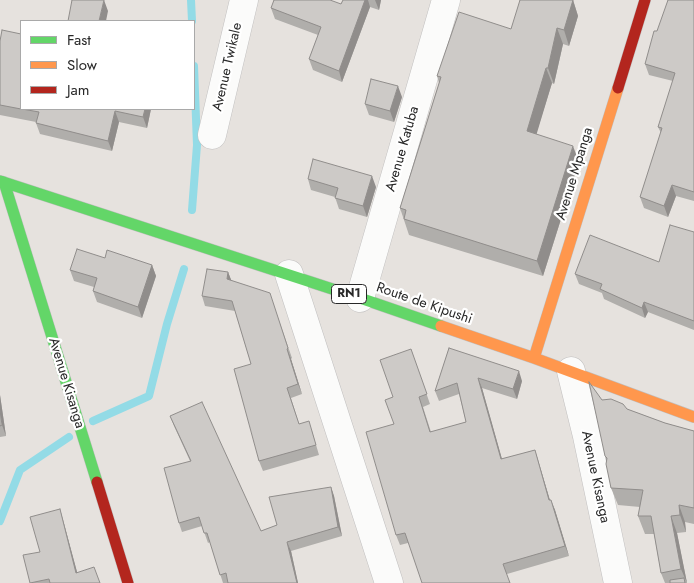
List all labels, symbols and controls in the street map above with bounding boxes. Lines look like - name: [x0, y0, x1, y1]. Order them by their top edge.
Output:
- legend: [20, 20, 195, 110]
- street label: Avenue Twikale: [210, 21, 246, 113]
- text: Fast: [67, 29, 91, 51]
- text: Slow: [67, 54, 97, 76]
- text: Jam: [67, 79, 90, 101]
- street label: Avenue Katuba: [383, 104, 423, 194]
- street label: Avenue Mpanga: [553, 126, 597, 222]
- street label: Route de Kipushi: [374, 280, 474, 328]
- road number: RN1: [332, 284, 366, 304]
- street label: Avenue Kisanga: [44, 336, 88, 430]
- street label: Avenue Kisanga: [577, 429, 613, 525]

